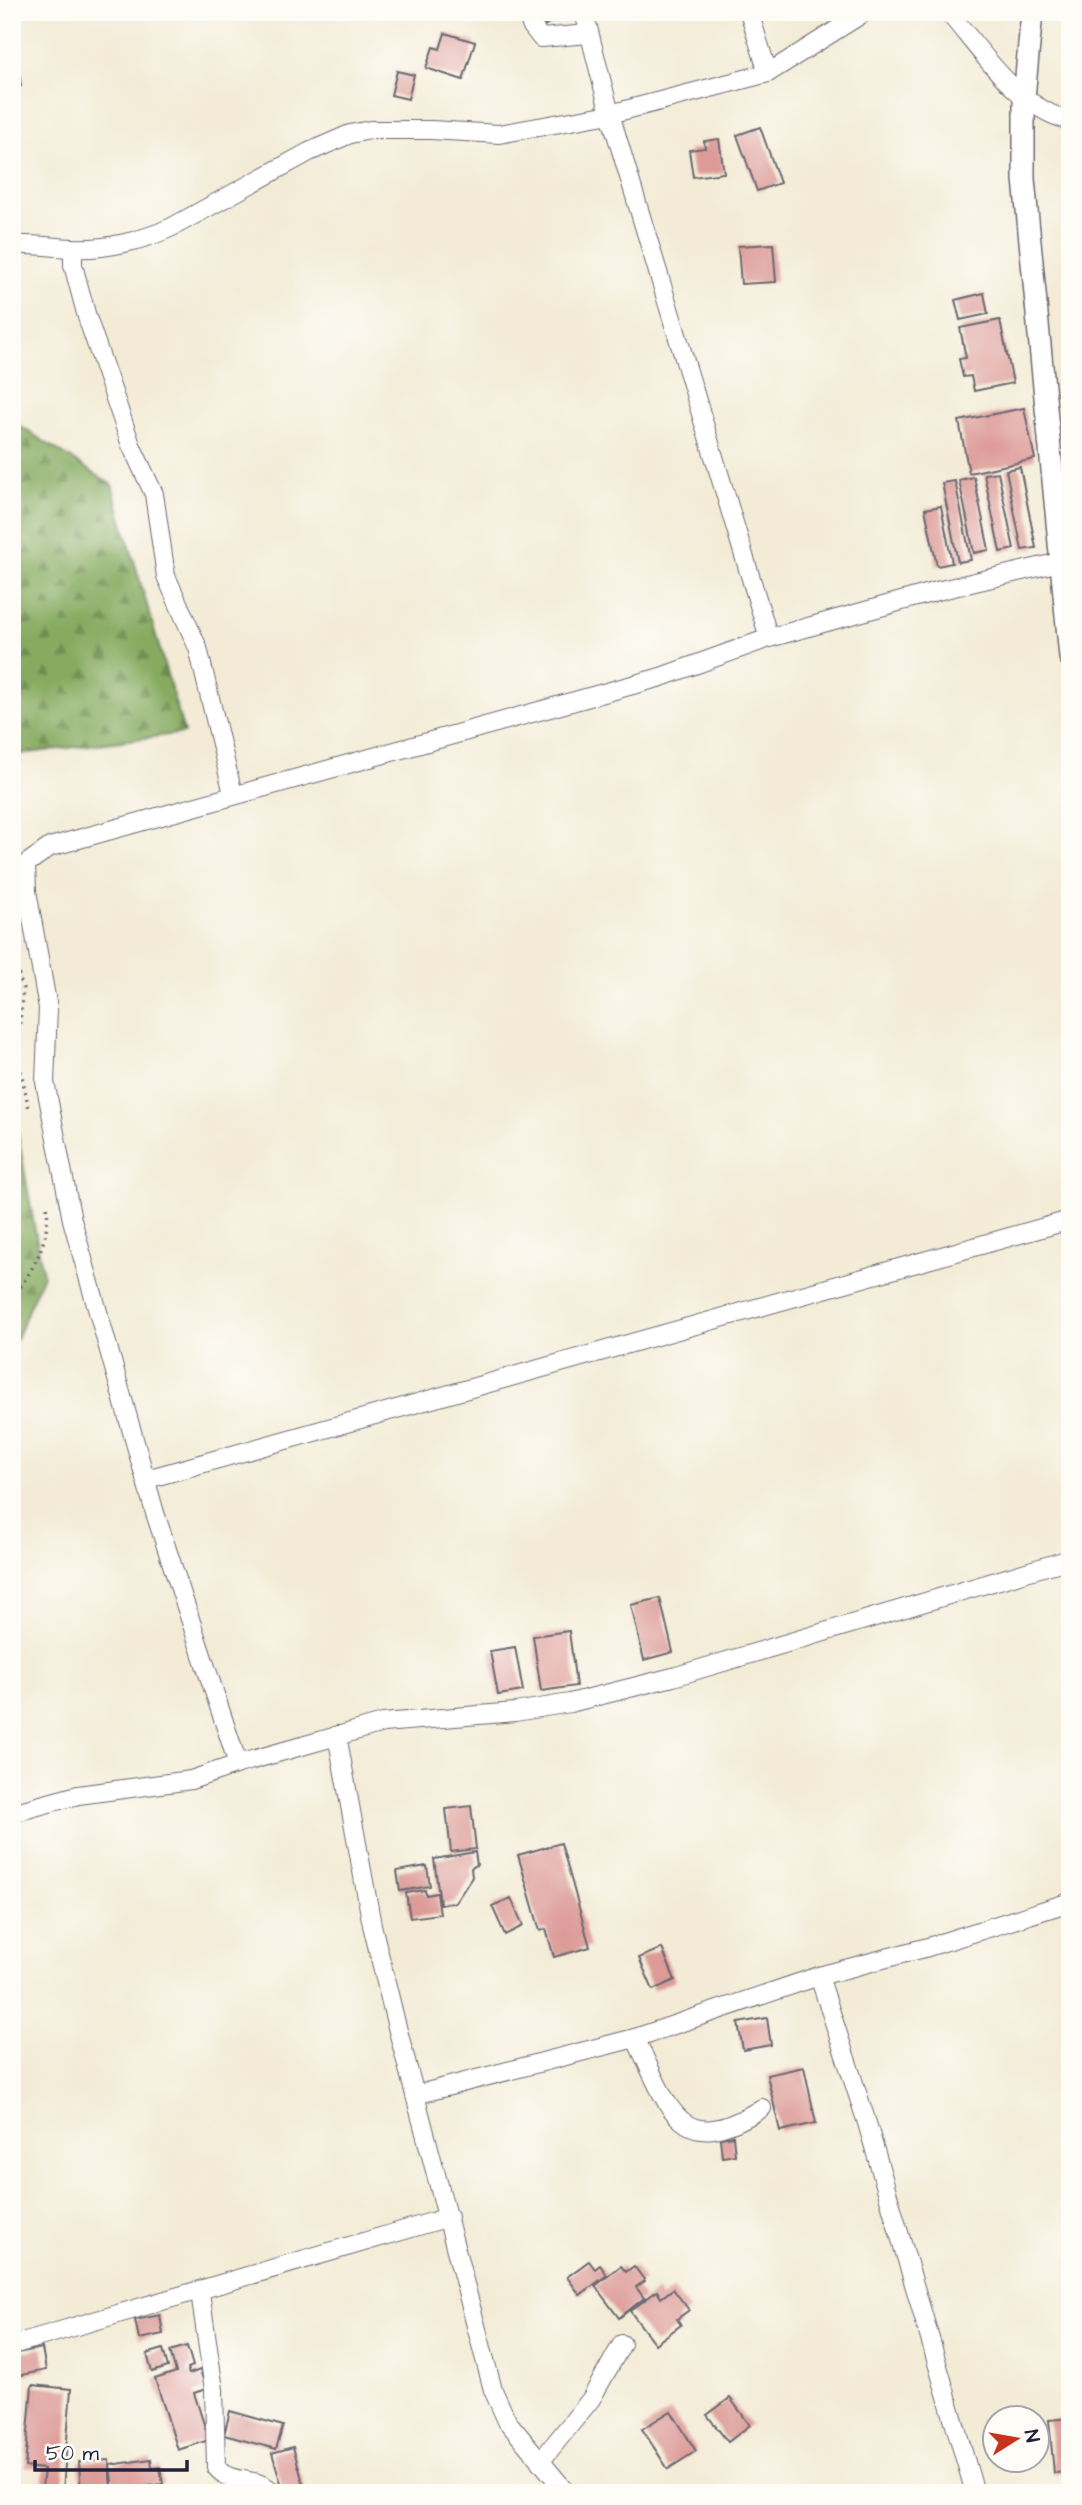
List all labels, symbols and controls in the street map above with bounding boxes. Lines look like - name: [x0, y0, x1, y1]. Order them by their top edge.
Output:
- north arrow: [981, 2404, 1050, 2474]
- scale bar: [35, 2428, 187, 2472]
- text: N: [1017, 2428, 1046, 2445]
- text: 50 m: [46, 2439, 100, 2468]

